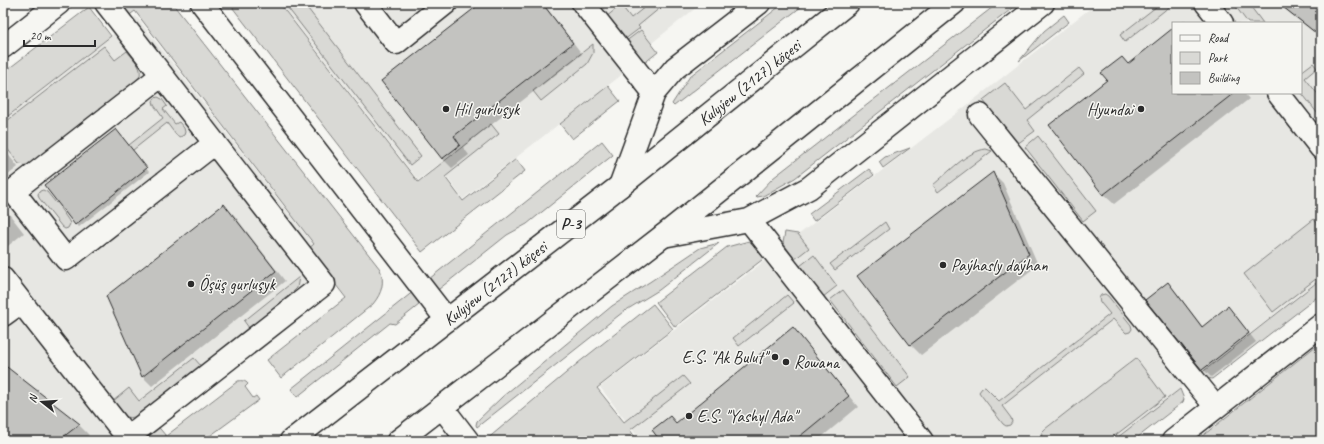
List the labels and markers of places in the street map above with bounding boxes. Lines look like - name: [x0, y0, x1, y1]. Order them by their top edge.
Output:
- place label: Hil gurluşyk: [454, 99, 521, 120]
- place label: Hyundai: [1087, 99, 1136, 120]
- marker: Hil gurluşyk: [441, 104, 451, 114]
- marker: Hyundai: [1136, 104, 1146, 114]
- place label: Paýhasly daýhan: [951, 255, 1048, 276]
- marker: Paýhasly daýhan: [938, 260, 948, 270]
- place label: Öşüş gurluşyk: [199, 274, 277, 295]
- marker: Öşüş gurluşyk: [186, 279, 196, 289]
- place label: E.S. "Ak Bulut": [682, 347, 771, 368]
- marker: E.S. "Ak Bulut": [770, 352, 780, 362]
- place label: Rowana: [794, 352, 841, 373]
- marker: Rowana: [781, 357, 791, 367]
- place label: E.S. "Yashyl Ada": [697, 406, 801, 427]
- marker: E.S. "Yashyl Ada": [684, 411, 694, 421]

